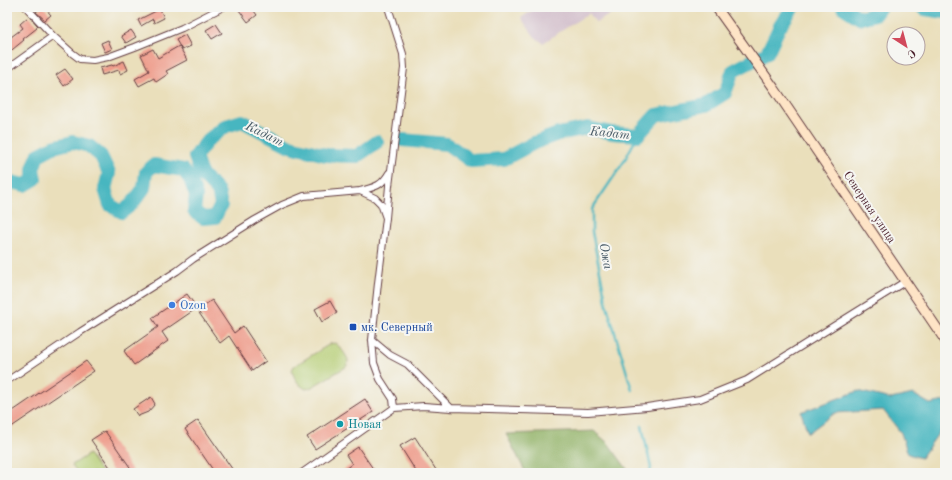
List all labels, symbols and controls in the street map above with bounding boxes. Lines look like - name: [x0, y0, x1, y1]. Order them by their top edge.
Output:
- north arrow: [886, 26, 926, 66]
- text: С: [905, 46, 917, 59]
- water label: Кадат: [243, 119, 286, 149]
- water label: Кадат: [588, 125, 631, 142]
- street label: Северная улица: [841, 169, 898, 246]
- water label: Ожа: [597, 242, 614, 271]
- marker: Ozon: [167, 300, 177, 310]
- place label: Ozon: [180, 300, 207, 312]
- marker: мк. Северный: [348, 322, 358, 332]
- place label: мк. Северный: [361, 322, 433, 334]
- marker: Новая: [335, 419, 345, 429]
- place label: Новая: [348, 419, 381, 431]

